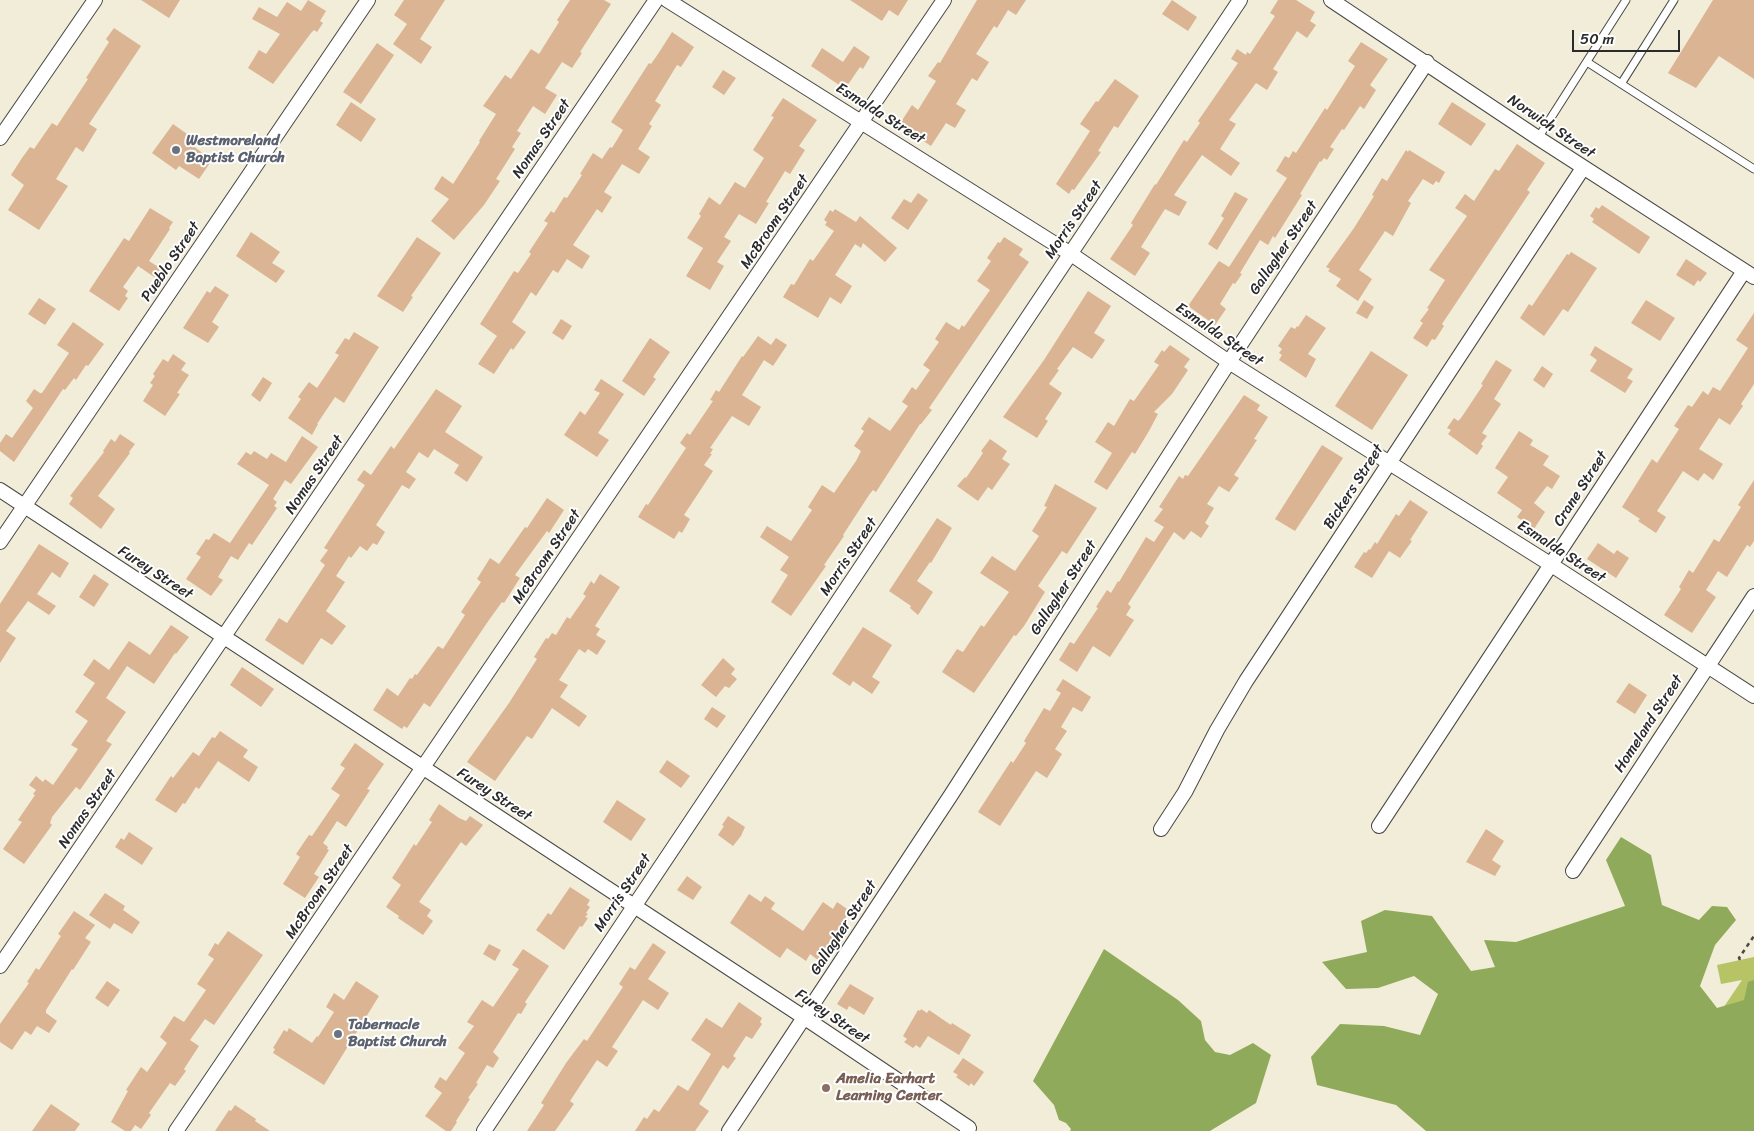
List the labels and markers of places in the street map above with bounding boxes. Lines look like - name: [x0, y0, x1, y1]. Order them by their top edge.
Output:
- place label: Westmoreland Baptist Church: [186, 132, 285, 167]
- marker: Westmoreland Baptist Church: [170, 144, 182, 156]
- place label: Tabernacle Baptist Church: [348, 1016, 447, 1051]
- marker: Tabernacle Baptist Church: [332, 1028, 344, 1040]
- place label: Amelia Earhart Learning Center: [836, 1070, 942, 1105]
- marker: Amelia Earhart Learning Center: [820, 1082, 832, 1094]

